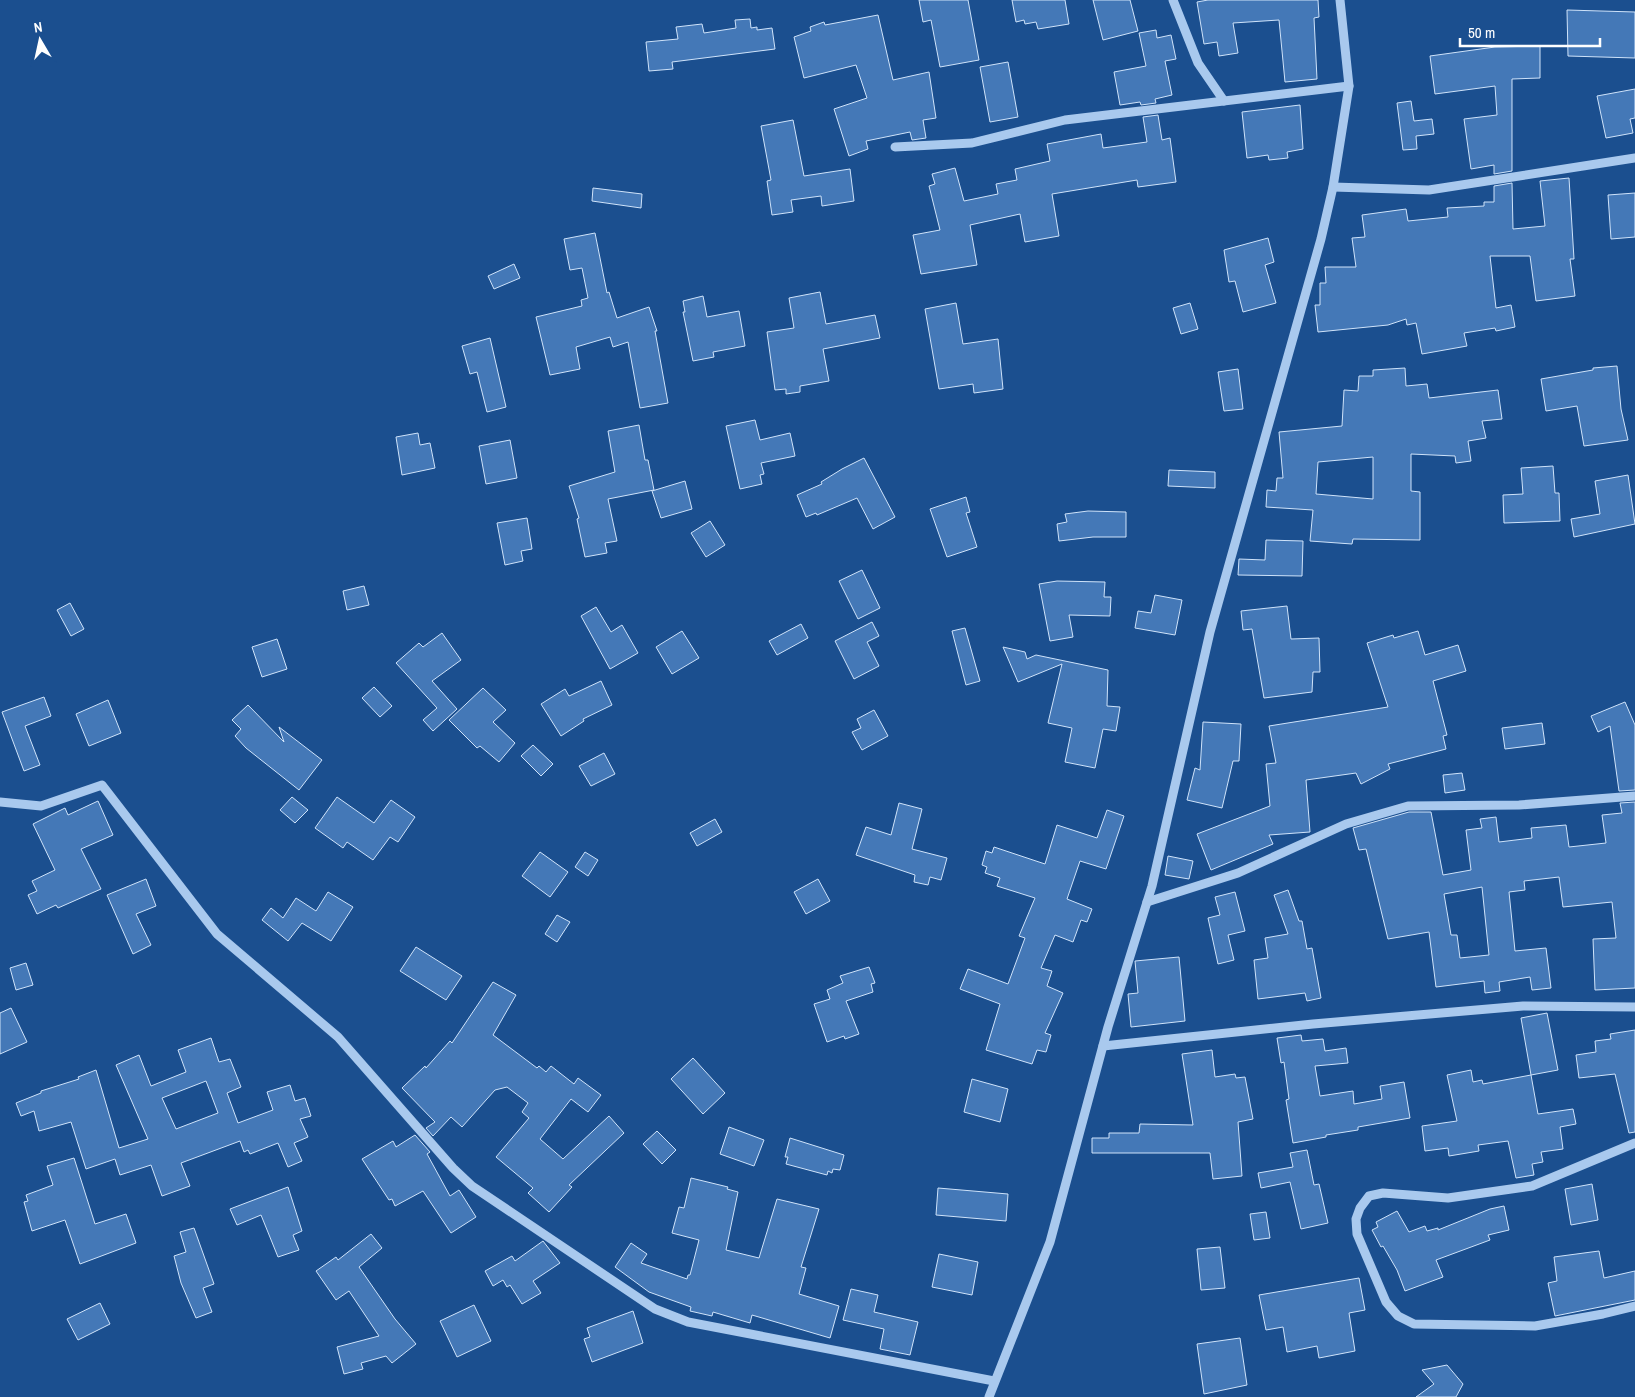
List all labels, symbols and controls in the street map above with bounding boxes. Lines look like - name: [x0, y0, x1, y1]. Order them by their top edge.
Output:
- north arrow: [15, 15, 65, 65]
- scale bar: [1460, 15, 1600, 47]
- text: N: [32, 18, 43, 37]
- text: 50 m: [1468, 22, 1495, 43]

